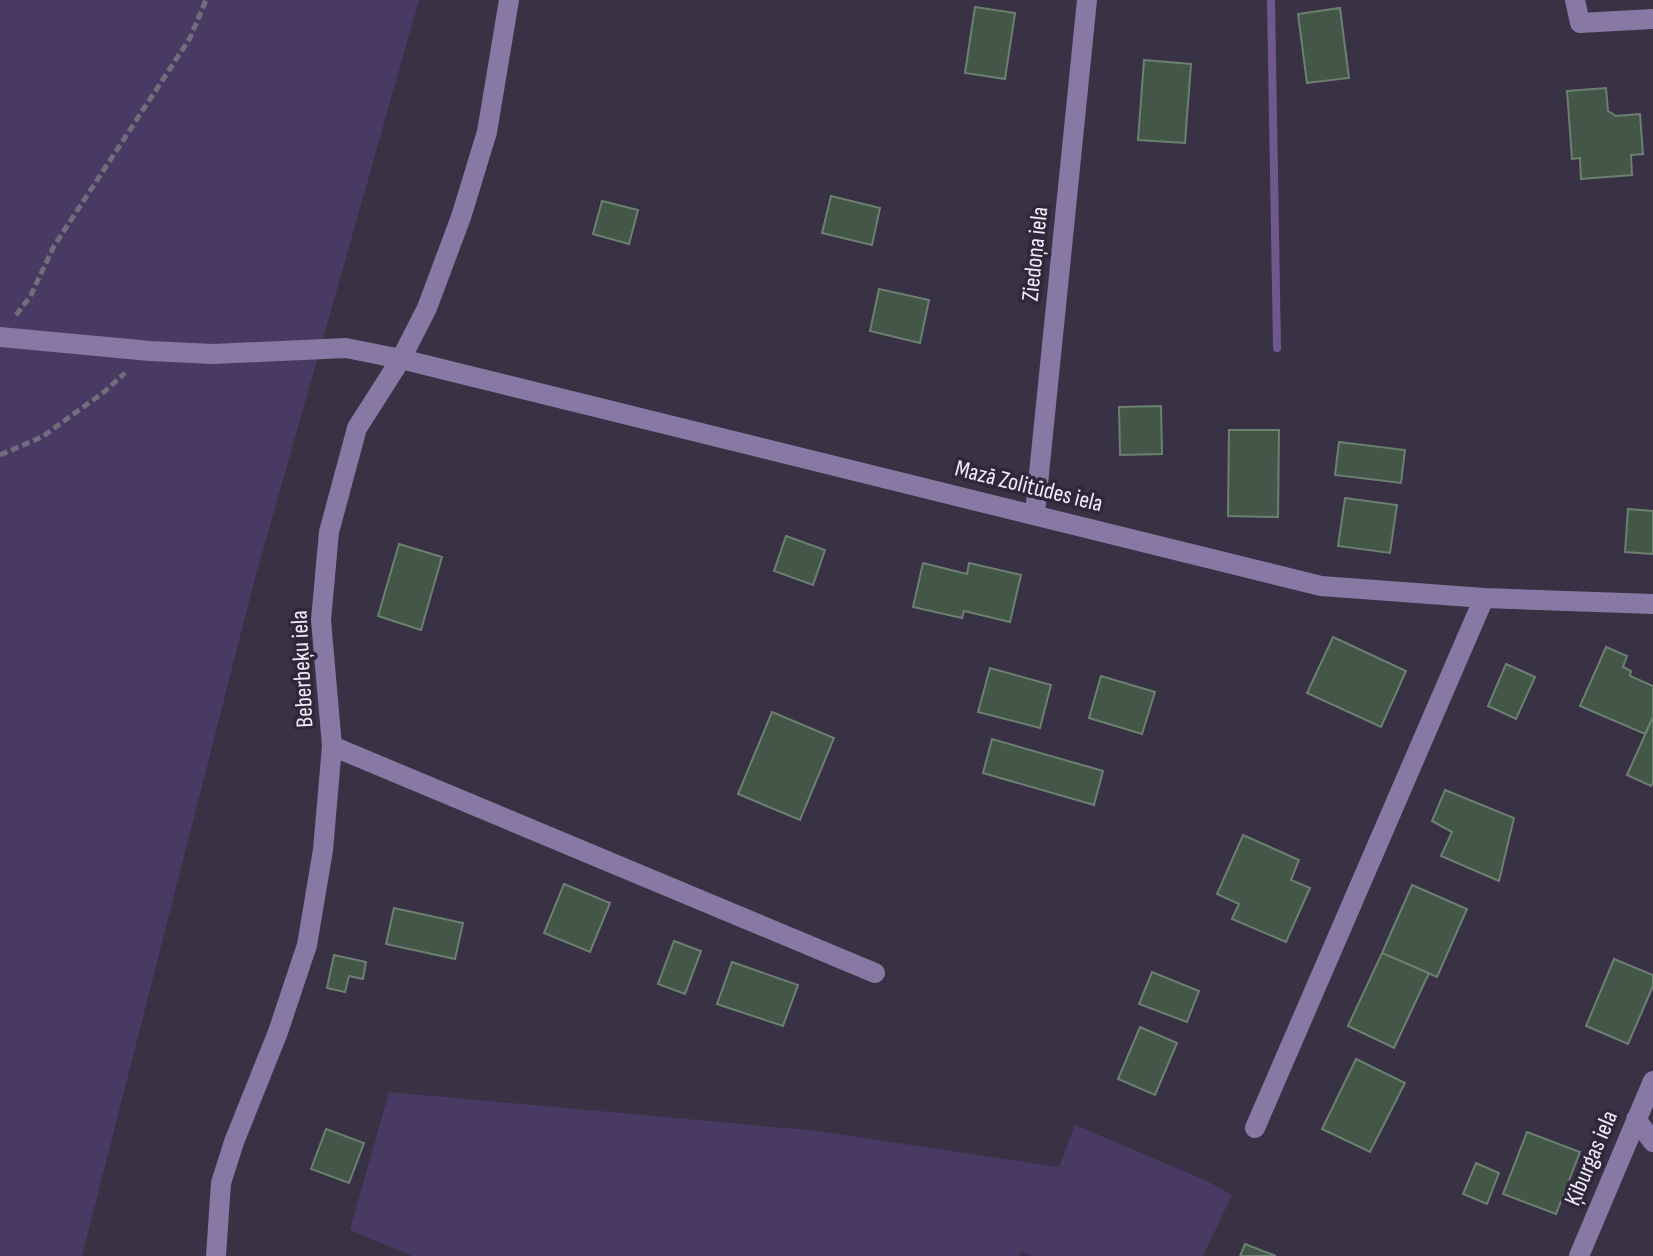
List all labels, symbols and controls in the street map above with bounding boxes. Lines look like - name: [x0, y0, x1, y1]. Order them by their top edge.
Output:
- street label: Ziedoņa iela: [1016, 205, 1054, 303]
- street label: Mazā Zolitūdes iela: [952, 454, 1106, 518]
- street label: Beberbeķu iela: [284, 610, 320, 728]
- street label: Ķiburgas iela: [1558, 1106, 1624, 1210]

